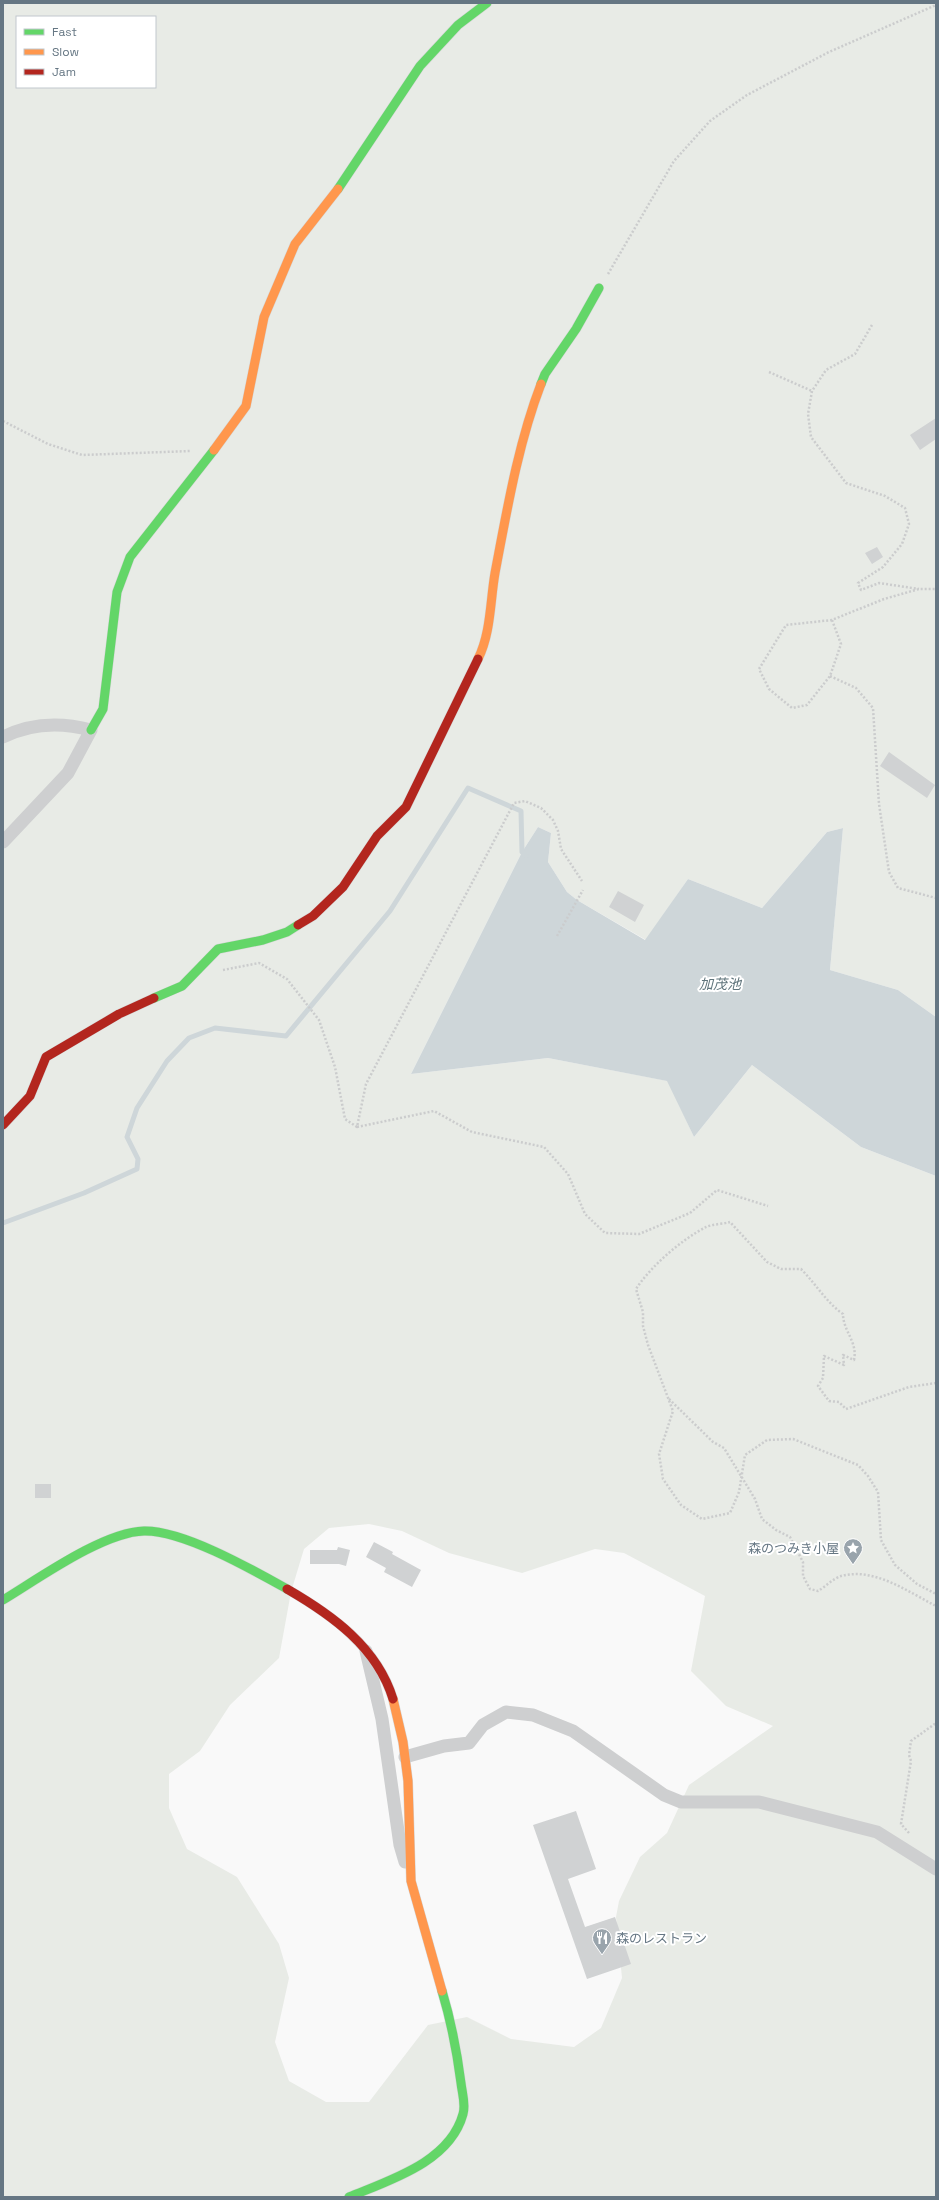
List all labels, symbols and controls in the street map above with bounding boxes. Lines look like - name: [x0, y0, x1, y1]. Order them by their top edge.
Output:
- legend: [16, 16, 156, 88]
- text: Fast: [52, 24, 77, 40]
- text: Slow: [52, 44, 79, 60]
- text: Jam: [52, 64, 76, 80]
- water label: 加茂池: [699, 975, 743, 993]
- place icon: 森のつみき小屋: [842, 1537, 864, 1565]
- place label: 森のつみき小屋: [748, 1540, 839, 1557]
- restaurant icon: 森のレストラン: [591, 1927, 613, 1955]
- place label: 森のレストラン: [616, 1930, 707, 1947]

